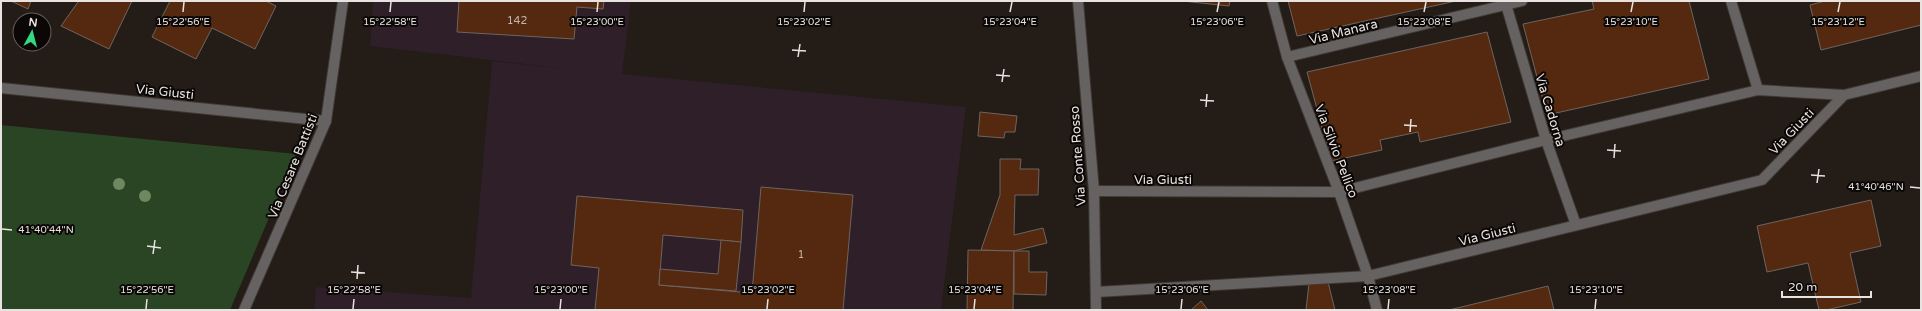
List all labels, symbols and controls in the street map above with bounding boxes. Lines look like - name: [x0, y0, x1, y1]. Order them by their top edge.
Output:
- north arrow: [12, 12, 52, 52]
- house number: 142: [507, 14, 527, 27]
- text: N: [28, 16, 38, 30]
- text: 15°22'56"E: [156, 16, 210, 28]
- text: 15°22'58"E: [363, 16, 417, 28]
- text: 15°23'00"E: [570, 16, 624, 28]
- text: 15°23'02"E: [777, 16, 831, 28]
- text: 15°23'04"E: [983, 16, 1037, 28]
- text: 15°23'06"E: [1190, 16, 1244, 28]
- street label: Via Manara: [1307, 16, 1379, 48]
- text: 15°23'08"E: [1397, 16, 1451, 28]
- text: 15°23'10"E: [1604, 16, 1658, 28]
- text: 15°23'12"E: [1811, 16, 1865, 28]
- street label: Via Cadorna: [1531, 72, 1569, 149]
- street label: Via Giusti: [135, 81, 195, 103]
- street label: Via Silvio Pellico: [1311, 102, 1361, 201]
- street label: Via Conte Rosso: [1067, 105, 1089, 207]
- street label: Via Giusti: [1766, 105, 1818, 158]
- street label: Via Cesare Battisti: [265, 112, 321, 221]
- street label: Via Giusti: [1134, 172, 1192, 188]
- text: 41°40'46"N: [1848, 181, 1904, 193]
- street label: Via Giusti: [1457, 220, 1517, 250]
- text: 41°40'44"N: [18, 224, 74, 236]
- house number: 1: [798, 248, 804, 261]
- scale bar: [1782, 273, 1871, 299]
- text: 20 m: [1788, 280, 1817, 294]
- text: 15°22'56"E: [120, 284, 174, 296]
- text: 15°22'58"E: [327, 284, 381, 296]
- text: 15°23'00"E: [534, 284, 588, 296]
- text: 15°23'02"E: [741, 284, 795, 296]
- text: 15°23'04"E: [948, 284, 1002, 296]
- text: 15°23'06"E: [1155, 284, 1209, 296]
- text: 15°23'08"E: [1362, 284, 1416, 296]
- text: 15°23'10"E: [1569, 284, 1623, 296]

